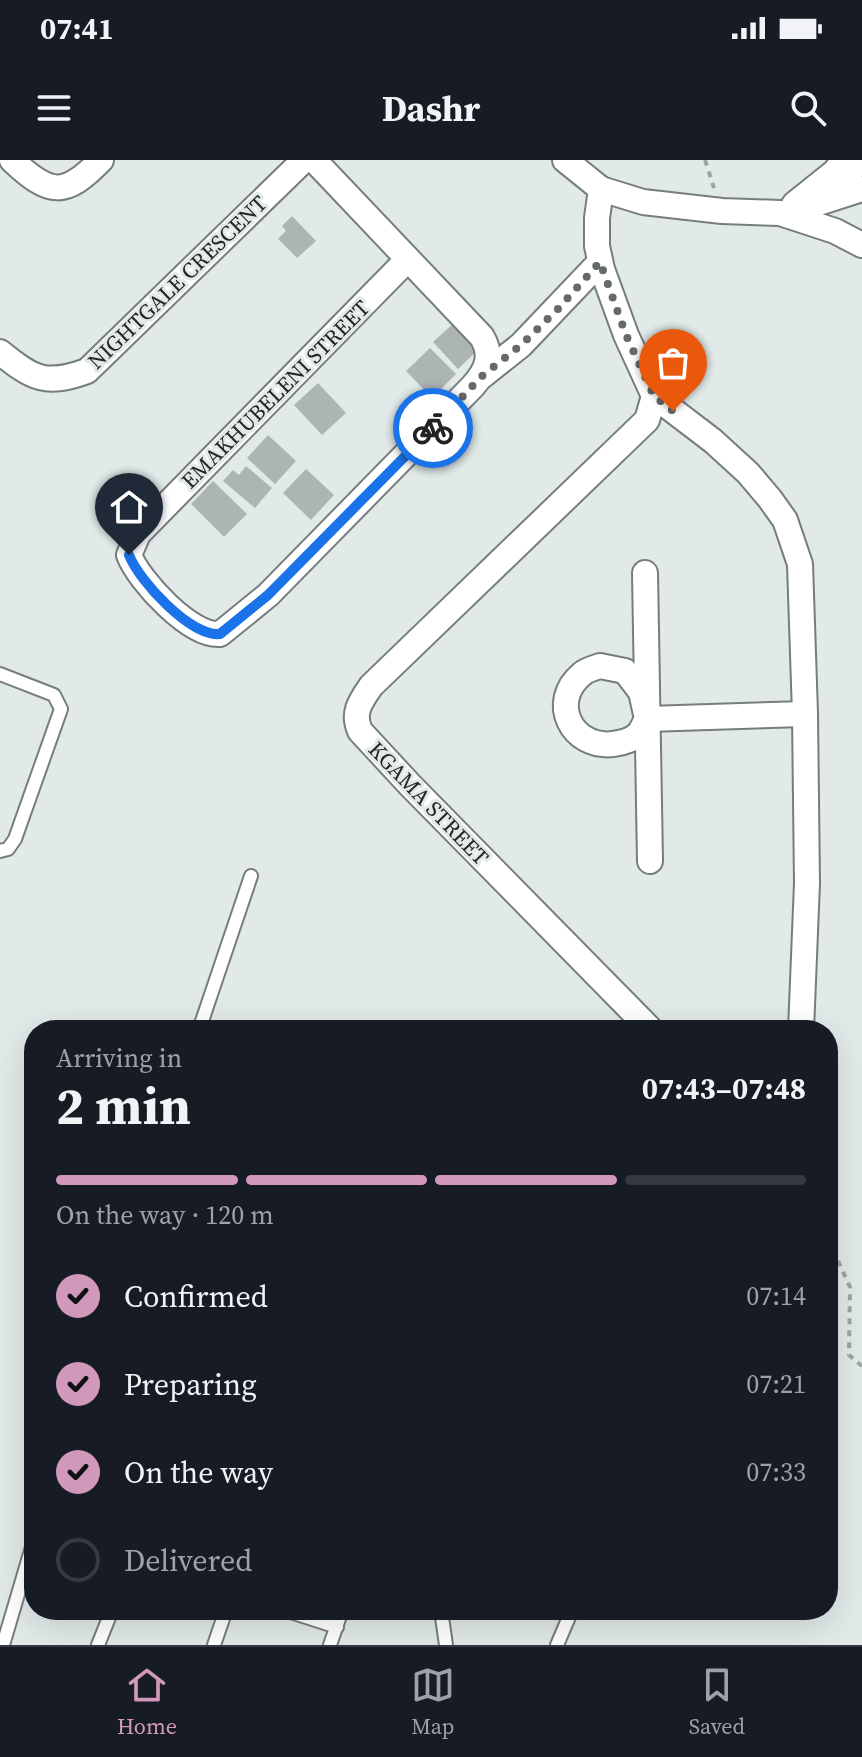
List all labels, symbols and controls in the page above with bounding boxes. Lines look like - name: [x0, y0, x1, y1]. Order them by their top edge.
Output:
- text: 07:41: [40, 8, 114, 49]
- text: Dashr: [382, 84, 480, 133]
- icon: menu: [32, 86, 76, 130]
- icon: search: [786, 86, 830, 130]
- street label: NIGHTGALE CRESCENT: [81, 188, 273, 376]
- street label: EMAKHUBELENI STREET: [174, 293, 376, 495]
- pin: [639, 329, 707, 411]
- icon: bag: [651, 341, 695, 385]
- courier: [393, 388, 473, 468]
- icon: bike: [411, 406, 455, 450]
- pin: [95, 473, 163, 555]
- icon: home: [107, 485, 151, 529]
- street label: KGAMA STREET: [362, 735, 496, 871]
- text: Arriving in: [56, 1040, 182, 1076]
- text: 07:43–07:48: [642, 1068, 806, 1109]
- text: 2 min: [56, 1070, 191, 1141]
- text: On the way · 120 m: [56, 1197, 274, 1233]
- icon: check: [56, 1274, 100, 1318]
- text: Confirmed: [124, 1276, 268, 1317]
- text: 07:14: [746, 1278, 806, 1314]
- icon: check: [56, 1362, 100, 1406]
- text: Preparing: [124, 1364, 257, 1405]
- text: 07:21: [746, 1366, 806, 1402]
- icon: check: [56, 1450, 100, 1494]
- text: On the way: [124, 1452, 273, 1493]
- text: 07:33: [746, 1454, 806, 1490]
- text: Delivered: [124, 1540, 252, 1581]
- tab: Home: [117, 1663, 177, 1741]
- tab: Map: [411, 1663, 455, 1741]
- tab: Saved: [689, 1663, 745, 1741]

